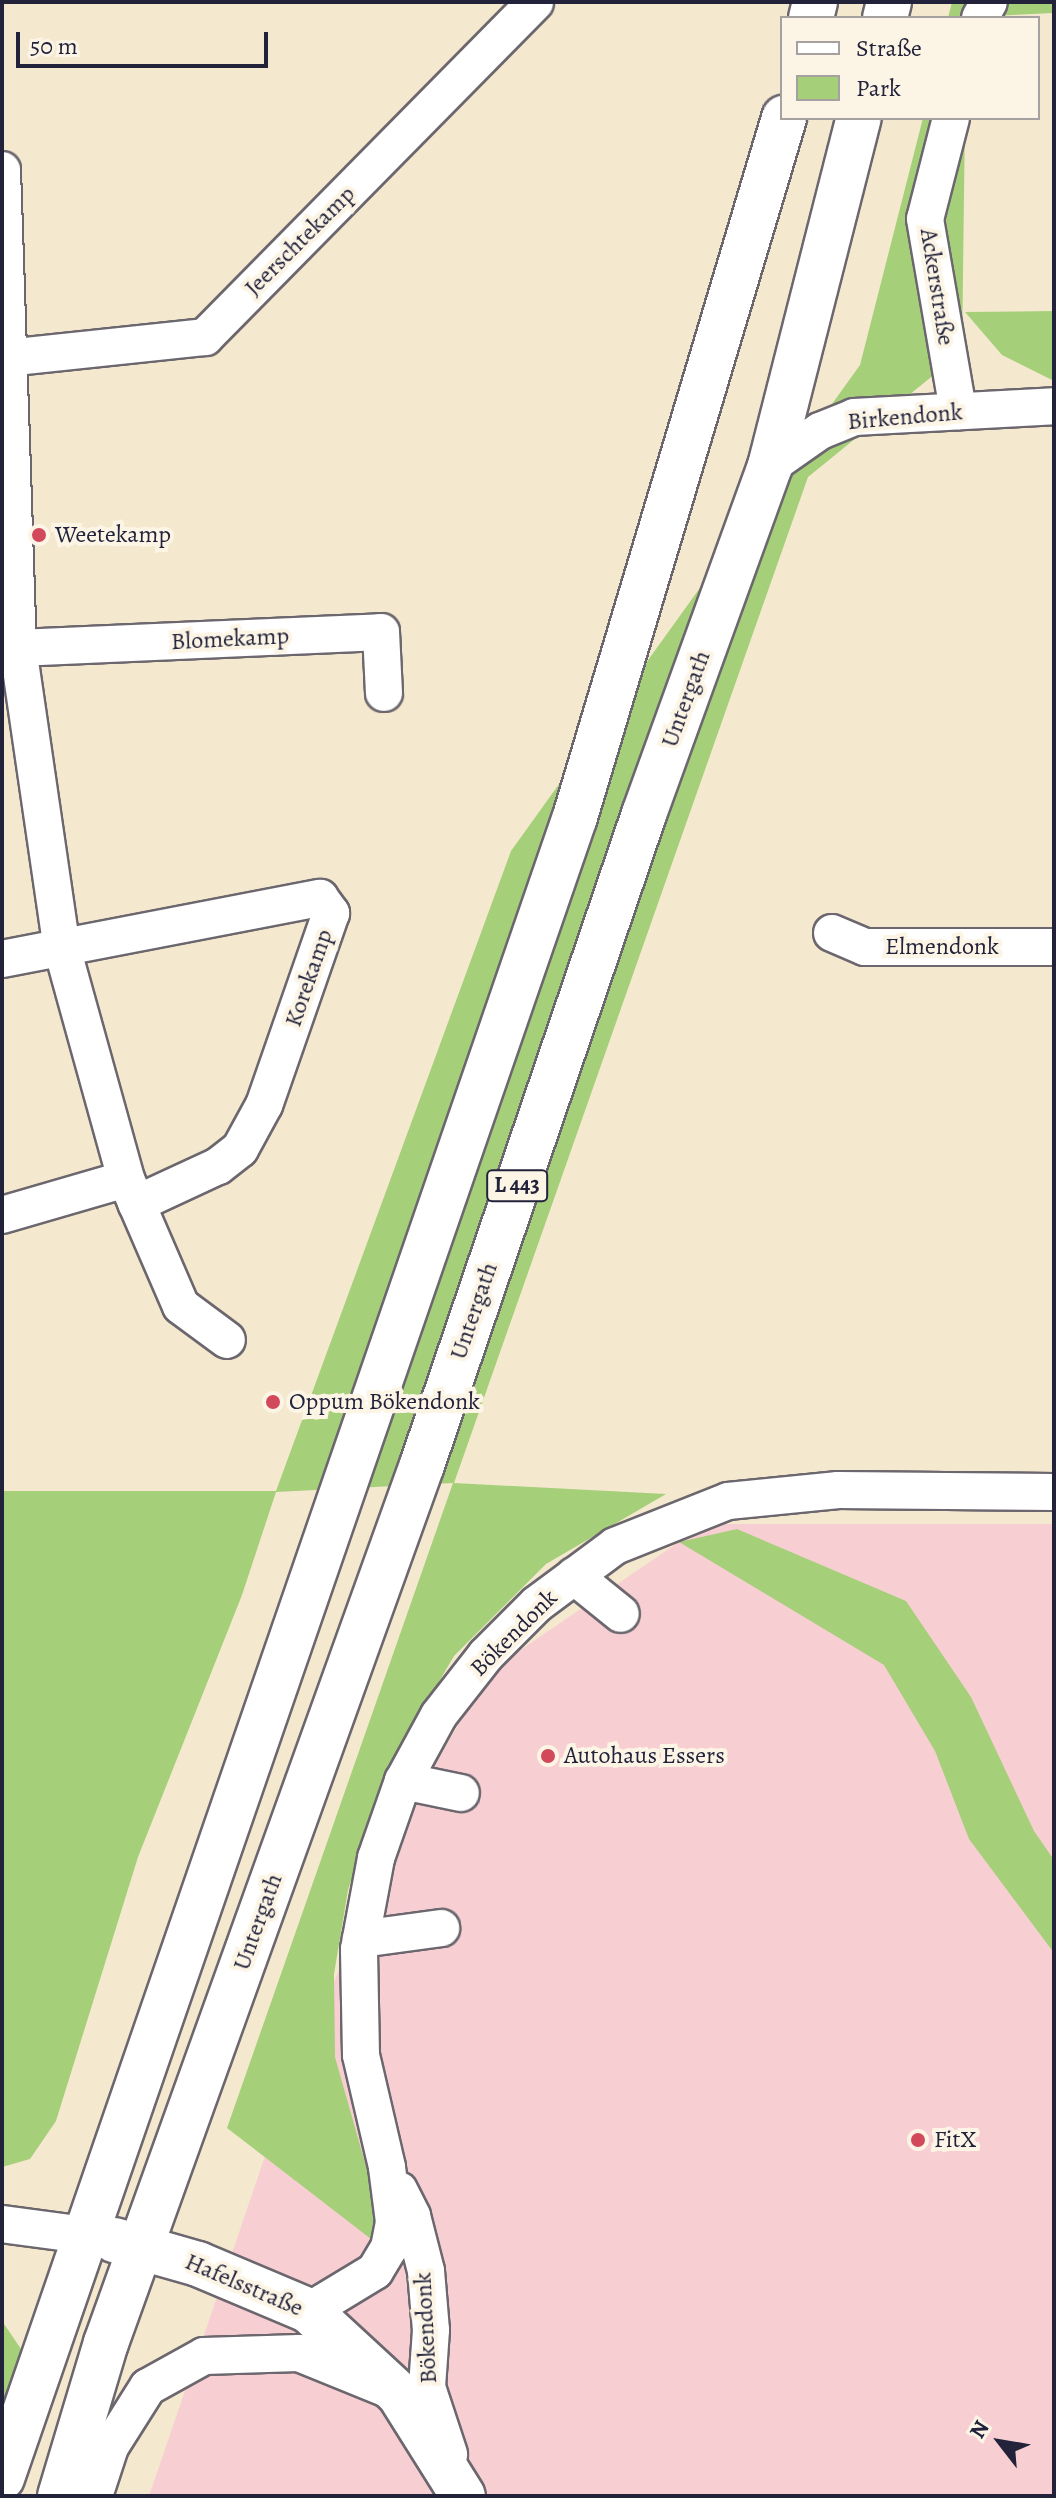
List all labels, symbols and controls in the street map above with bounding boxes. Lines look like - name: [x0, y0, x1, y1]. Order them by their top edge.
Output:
- scale bar: [20, 16, 272, 66]
- legend: [780, 16, 1040, 120]
- text: 50 m: [30, 30, 78, 62]
- text: Straße: [856, 32, 922, 64]
- text: Park: [856, 72, 901, 104]
- street label: Jeerschtekamp: [239, 180, 361, 302]
- street label: Ackerstraße: [914, 227, 960, 347]
- street label: Birkendonk: [846, 398, 964, 436]
- place label: Weetekamp: [55, 521, 171, 549]
- marker: Weetekamp: [30, 526, 48, 544]
- street label: Blomekamp: [170, 622, 290, 656]
- street label: Untergath: [655, 647, 717, 751]
- street label: Korekamp: [279, 925, 339, 1031]
- street label: Elmendonk: [885, 933, 999, 961]
- road number: L 443: [485, 1168, 549, 1204]
- street label: Untergath: [444, 1259, 504, 1363]
- place label: Oppum Bökendonk: [289, 1388, 480, 1416]
- marker: Oppum Bökendonk: [264, 1393, 282, 1411]
- street label: Bökendonk: [464, 1583, 564, 1683]
- place label: Autohaus Essers: [564, 1742, 725, 1770]
- marker: Autohaus Essers: [539, 1747, 557, 1765]
- street label: Untergath: [227, 1870, 289, 1974]
- place label: FitX: [934, 2126, 976, 2154]
- marker: FitX: [909, 2131, 927, 2149]
- street label: Hafelsstraße: [181, 2247, 307, 2323]
- street label: Bökendonk: [409, 2272, 443, 2384]
- north arrow: [960, 2402, 1040, 2482]
- text: N: [962, 2415, 996, 2444]

